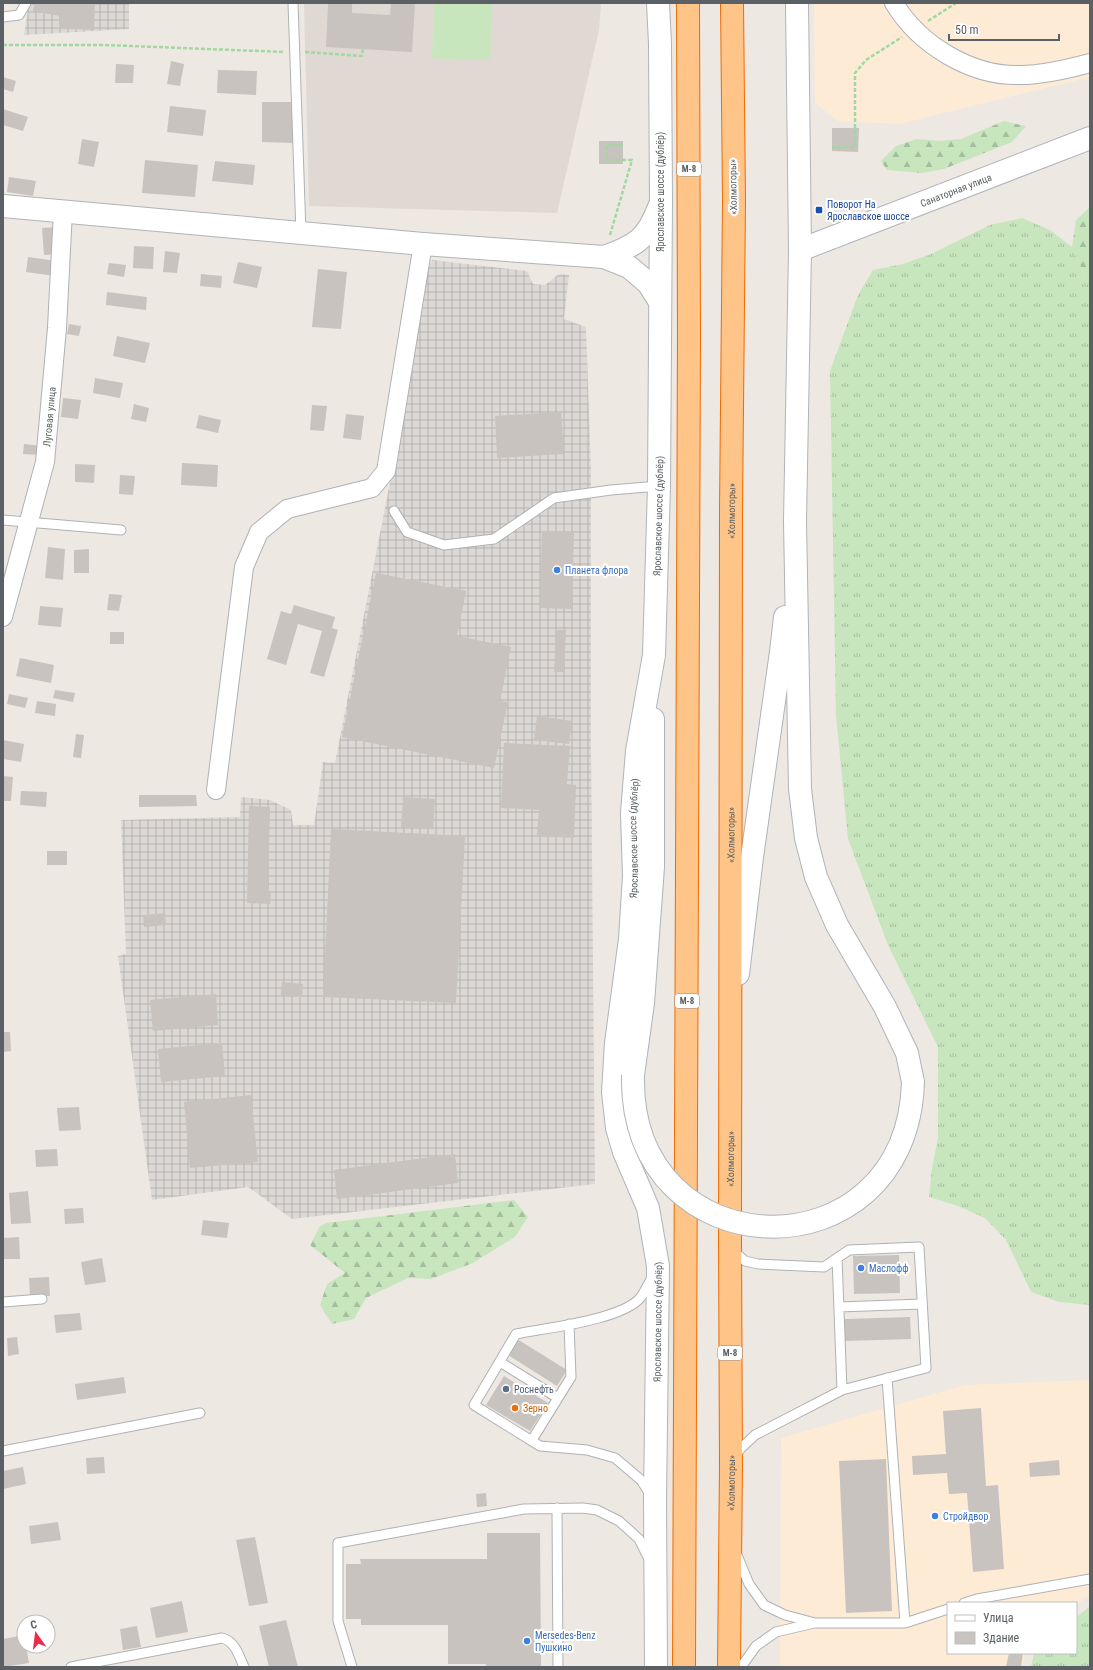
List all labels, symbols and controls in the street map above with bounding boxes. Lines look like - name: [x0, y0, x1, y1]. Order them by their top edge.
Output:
- scale bar: [949, 16, 1059, 42]
- text: 50 m: [955, 23, 979, 37]
- street label: Ярославское шоссе (дублёр): [655, 132, 667, 252]
- street label: «Холмогоры»: [727, 159, 739, 215]
- road number: М-8: [677, 162, 701, 176]
- street label: Санаторная улица: [919, 171, 993, 209]
- place label: Поворот На Ярославское шоссе: [827, 199, 910, 222]
- marker: Поворот На Ярославское шоссе: [814, 205, 824, 215]
- street label: Луговая улица: [41, 386, 57, 447]
- street label: Ярославское шоссе (дублёр): [651, 456, 666, 576]
- street label: «Холмогоры»: [725, 483, 737, 539]
- marker: Планета флора: [552, 565, 562, 575]
- place label: Планета флора: [565, 565, 628, 576]
- street label: Ярославское шоссе (дублёр): [626, 778, 641, 899]
- street label: «Холмогоры»: [725, 807, 736, 863]
- road number: М-8: [675, 994, 699, 1008]
- street label: «Холмогоры»: [725, 1131, 736, 1187]
- street label: Ярославское шоссе (дублёр): [651, 1261, 664, 1382]
- marker: Маслофф: [856, 1263, 866, 1273]
- place label: Маслофф: [869, 1263, 909, 1274]
- road number: М-8: [718, 1346, 742, 1360]
- marker: Роснефть: [501, 1384, 511, 1394]
- place label: Роснефть: [514, 1384, 554, 1395]
- marker: Зерно: [510, 1403, 520, 1413]
- place label: Зерно: [523, 1403, 548, 1414]
- street label: «Холмогоры»: [725, 1455, 737, 1511]
- marker: Стройдвор: [930, 1511, 940, 1521]
- place label: Стройдвор: [943, 1511, 988, 1522]
- legend: [947, 1602, 1077, 1654]
- text: Улица: [983, 1611, 1014, 1625]
- north arrow: [16, 1614, 56, 1654]
- text: С: [29, 1618, 38, 1632]
- place label: Mersedes-Benz Пушкино: [535, 1630, 596, 1653]
- text: Здание: [983, 1631, 1020, 1645]
- marker: Mersedes-Benz Пушкино: [522, 1636, 532, 1646]

